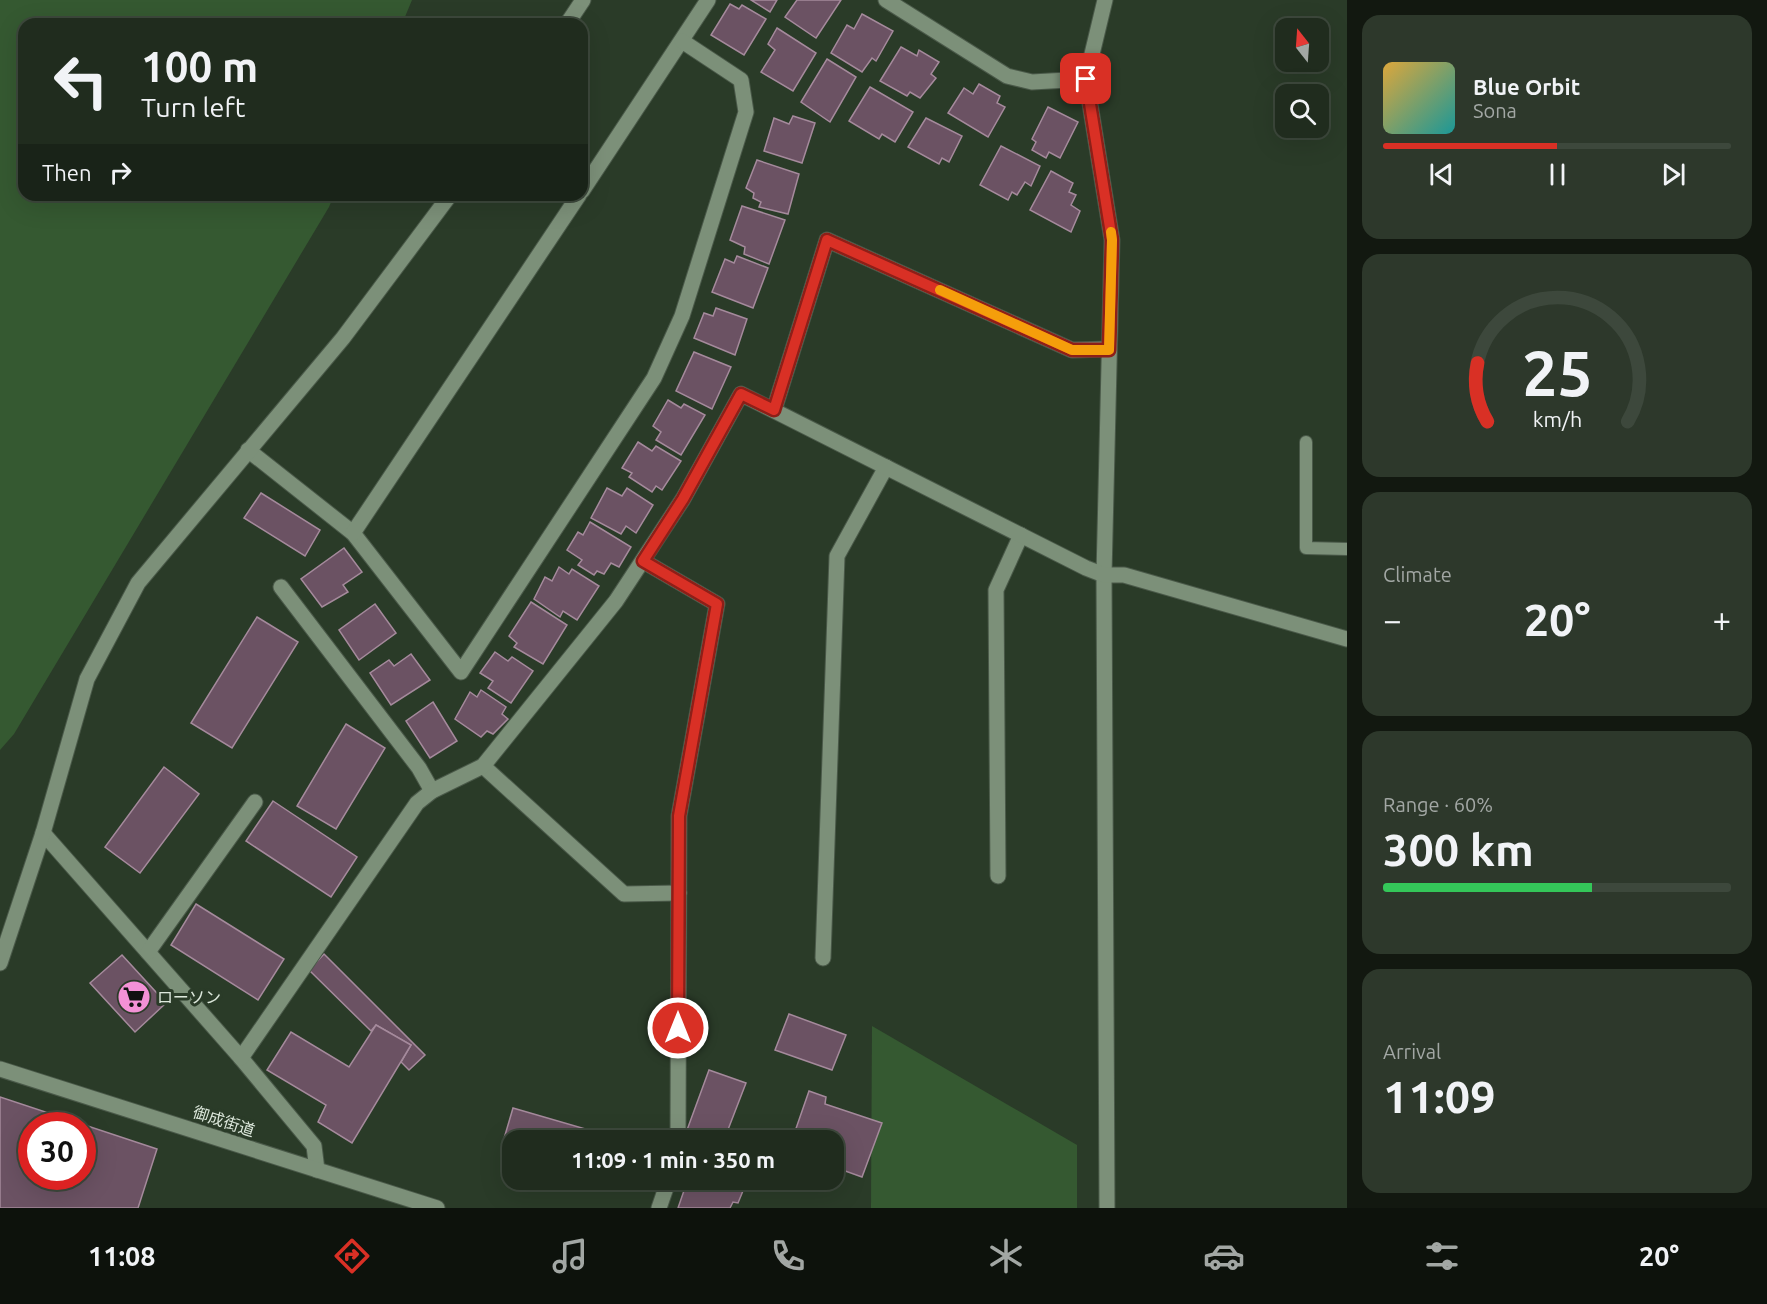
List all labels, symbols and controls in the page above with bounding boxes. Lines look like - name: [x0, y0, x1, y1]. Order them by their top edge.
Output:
- north arrow: [1275, 18, 1329, 72]
- map controls: [1275, 18, 1329, 138]
- icon: left: [42, 42, 120, 120]
- text: 100 m: [141, 43, 258, 90]
- pin: [1060, 53, 1111, 104]
- icon: arrive: [1069, 62, 1102, 95]
- text: Blue Orbit: [1473, 74, 1580, 99]
- button: search: [1275, 84, 1329, 138]
- text: Turn left: [141, 92, 245, 122]
- text: Sona: [1473, 99, 1517, 122]
- icon: right: [104, 156, 137, 189]
- icon: previous: [1425, 158, 1458, 191]
- icon: pause: [1541, 158, 1574, 191]
- icon: next: [1657, 158, 1690, 191]
- text: Then: [42, 160, 92, 185]
- text: 25: [1522, 339, 1592, 409]
- text: km/h: [1532, 408, 1582, 432]
- text: Climate: [1383, 563, 1452, 586]
- text: 20°: [1524, 594, 1590, 645]
- text: −: [1383, 601, 1402, 638]
- text: +: [1712, 601, 1731, 638]
- text: Range · 60%: [1383, 793, 1493, 816]
- text: 300 km: [1383, 824, 1534, 875]
- supermarket icon: ローソン: [116, 979, 152, 1015]
- place label: ローソン: [157, 988, 221, 1006]
- position arrow: [646, 996, 710, 1060]
- text: Arrival: [1383, 1040, 1441, 1063]
- text: 11:09: [1383, 1071, 1496, 1122]
- street label: 御成街道: [191, 1103, 257, 1139]
- speed limit sign: 30: [18, 1112, 96, 1190]
- text: 11:09 · 1 min · 350 m: [571, 1147, 775, 1172]
- icon: directions: [331, 1235, 373, 1277]
- icon: music: [549, 1235, 591, 1277]
- icon: phone: [767, 1235, 809, 1277]
- icon: climate: [985, 1235, 1027, 1277]
- icon: car: [1203, 1235, 1245, 1277]
- icon: filters: [1421, 1235, 1463, 1277]
- text: 11:08: [88, 1241, 156, 1271]
- text: 20°: [1639, 1241, 1679, 1271]

